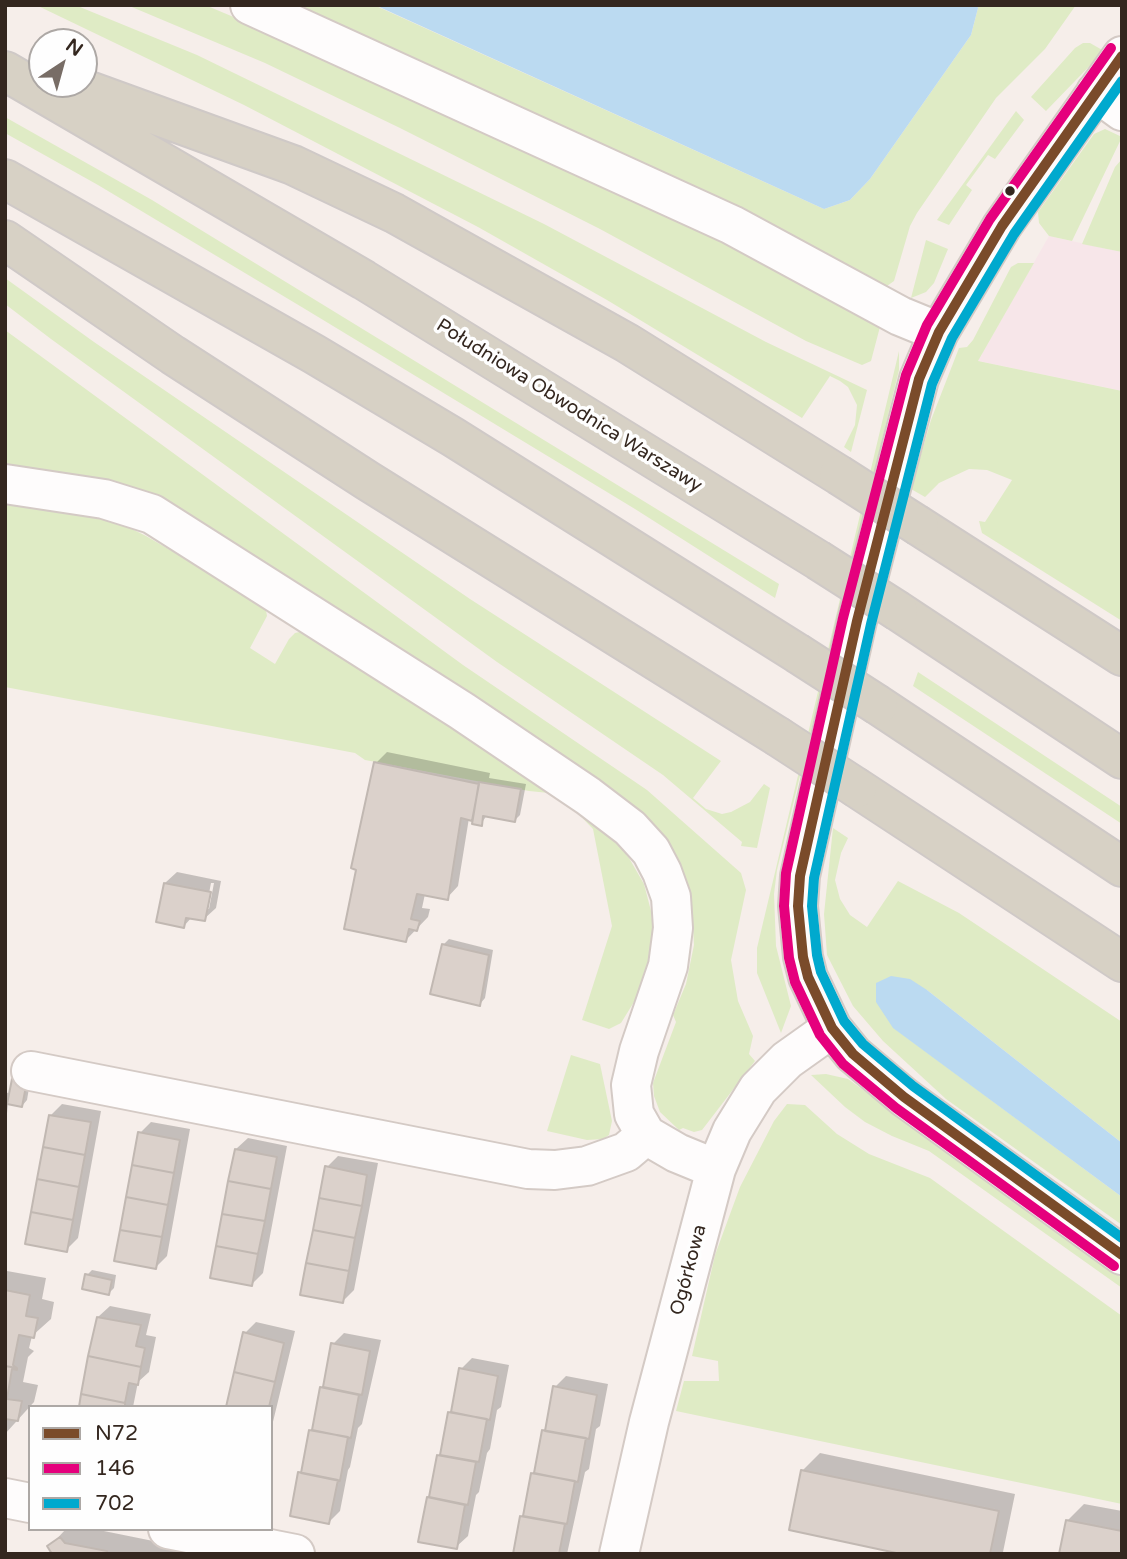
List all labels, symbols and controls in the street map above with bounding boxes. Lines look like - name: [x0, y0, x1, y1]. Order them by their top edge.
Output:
- north arrow: [28, 28, 98, 98]
- text: N: [62, 34, 87, 61]
- unlabelled marker: [1003, 184, 1017, 198]
- street label: Południowa Obwodnica Warszawy: [432, 314, 706, 498]
- street label: Ogórkowa: [666, 1222, 712, 1318]
- legend: [28, 1405, 273, 1531]
- text: N72: [95, 1421, 138, 1446]
- text: 146: [95, 1456, 135, 1481]
- text: 702: [95, 1491, 135, 1516]

